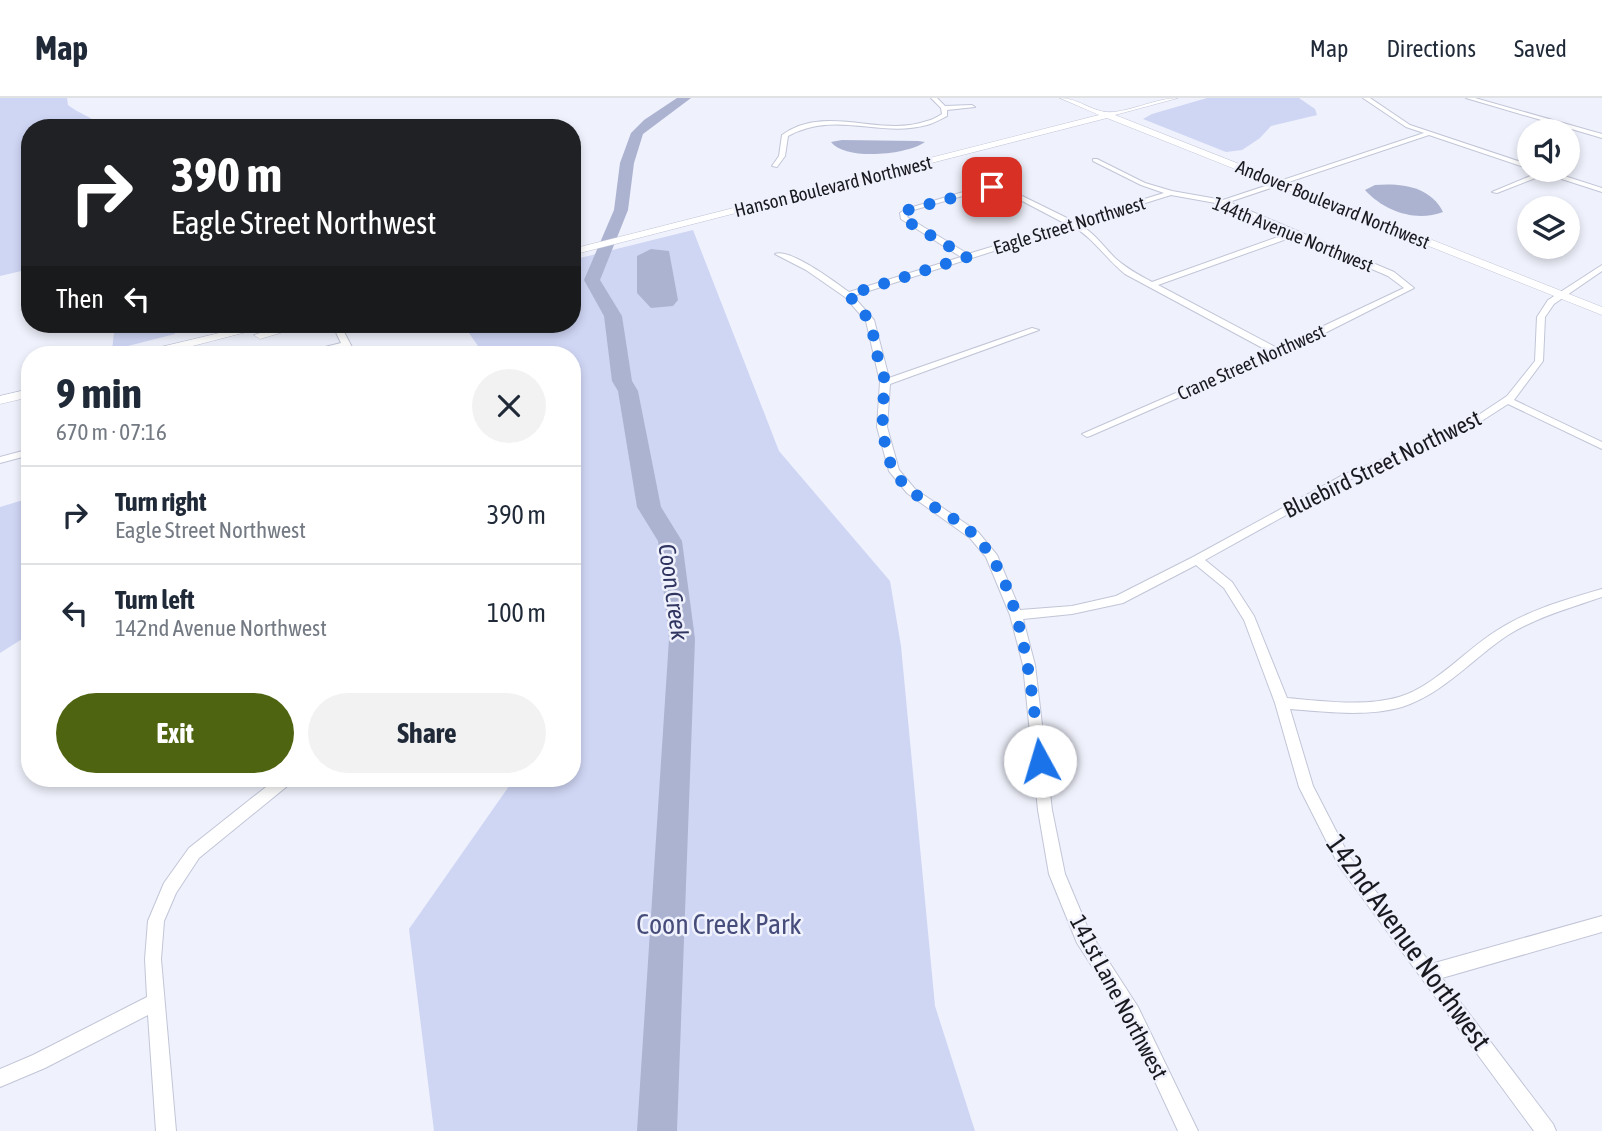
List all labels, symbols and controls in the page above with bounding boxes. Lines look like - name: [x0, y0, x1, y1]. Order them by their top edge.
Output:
- text: Map: [35, 29, 88, 67]
- text: Map: [1310, 35, 1348, 62]
- text: Directions: [1386, 35, 1476, 62]
- text: Saved: [1514, 35, 1567, 62]
- map controls: [1517, 119, 1580, 259]
- button: sound: [1517, 119, 1580, 182]
- text: 390 m: [171, 146, 282, 202]
- icon: right: [56, 147, 147, 238]
- street label: Hanson Boulevard Northwest: [732, 151, 934, 221]
- street label: Andover Boulevard Northwest: [1233, 155, 1433, 253]
- pin: [962, 157, 1022, 217]
- icon: arrive: [973, 168, 1011, 206]
- street label: Eagle Street Northwest: [990, 191, 1148, 259]
- street label: 144th Avenue Northwest: [1209, 192, 1377, 276]
- button: layers: [1517, 196, 1580, 259]
- text: Eagle Street Northwest: [171, 204, 437, 241]
- icon: left: [118, 280, 156, 318]
- text: Then: [56, 284, 104, 314]
- street label: Crane Street Northwest: [1174, 320, 1328, 404]
- text: 9 min: [56, 369, 142, 417]
- button: close: [472, 369, 546, 443]
- street label: Bluebird Street Northwest: [1279, 405, 1485, 523]
- text: 670 m · 07:16: [56, 419, 167, 445]
- text: Turn right: [115, 487, 206, 517]
- icon: right: [56, 496, 94, 534]
- text: 390 m: [487, 500, 546, 530]
- text: Eagle Street Northwest: [115, 517, 306, 543]
- water label: Coon Creek: [653, 542, 694, 642]
- text: Turn left: [115, 585, 195, 615]
- icon: left: [56, 594, 94, 632]
- text: 100 m: [487, 598, 546, 628]
- text: 142nd Avenue Northwest: [115, 615, 327, 641]
- button: Exit: [56, 693, 294, 773]
- button: Share: [308, 693, 546, 773]
- position arrow: [1003, 724, 1077, 798]
- street label: 142nd Avenue Northwest: [1320, 828, 1498, 1056]
- park label: Coon Creek Park: [636, 908, 802, 940]
- street label: 141st Lane Northwest: [1065, 911, 1173, 1083]

